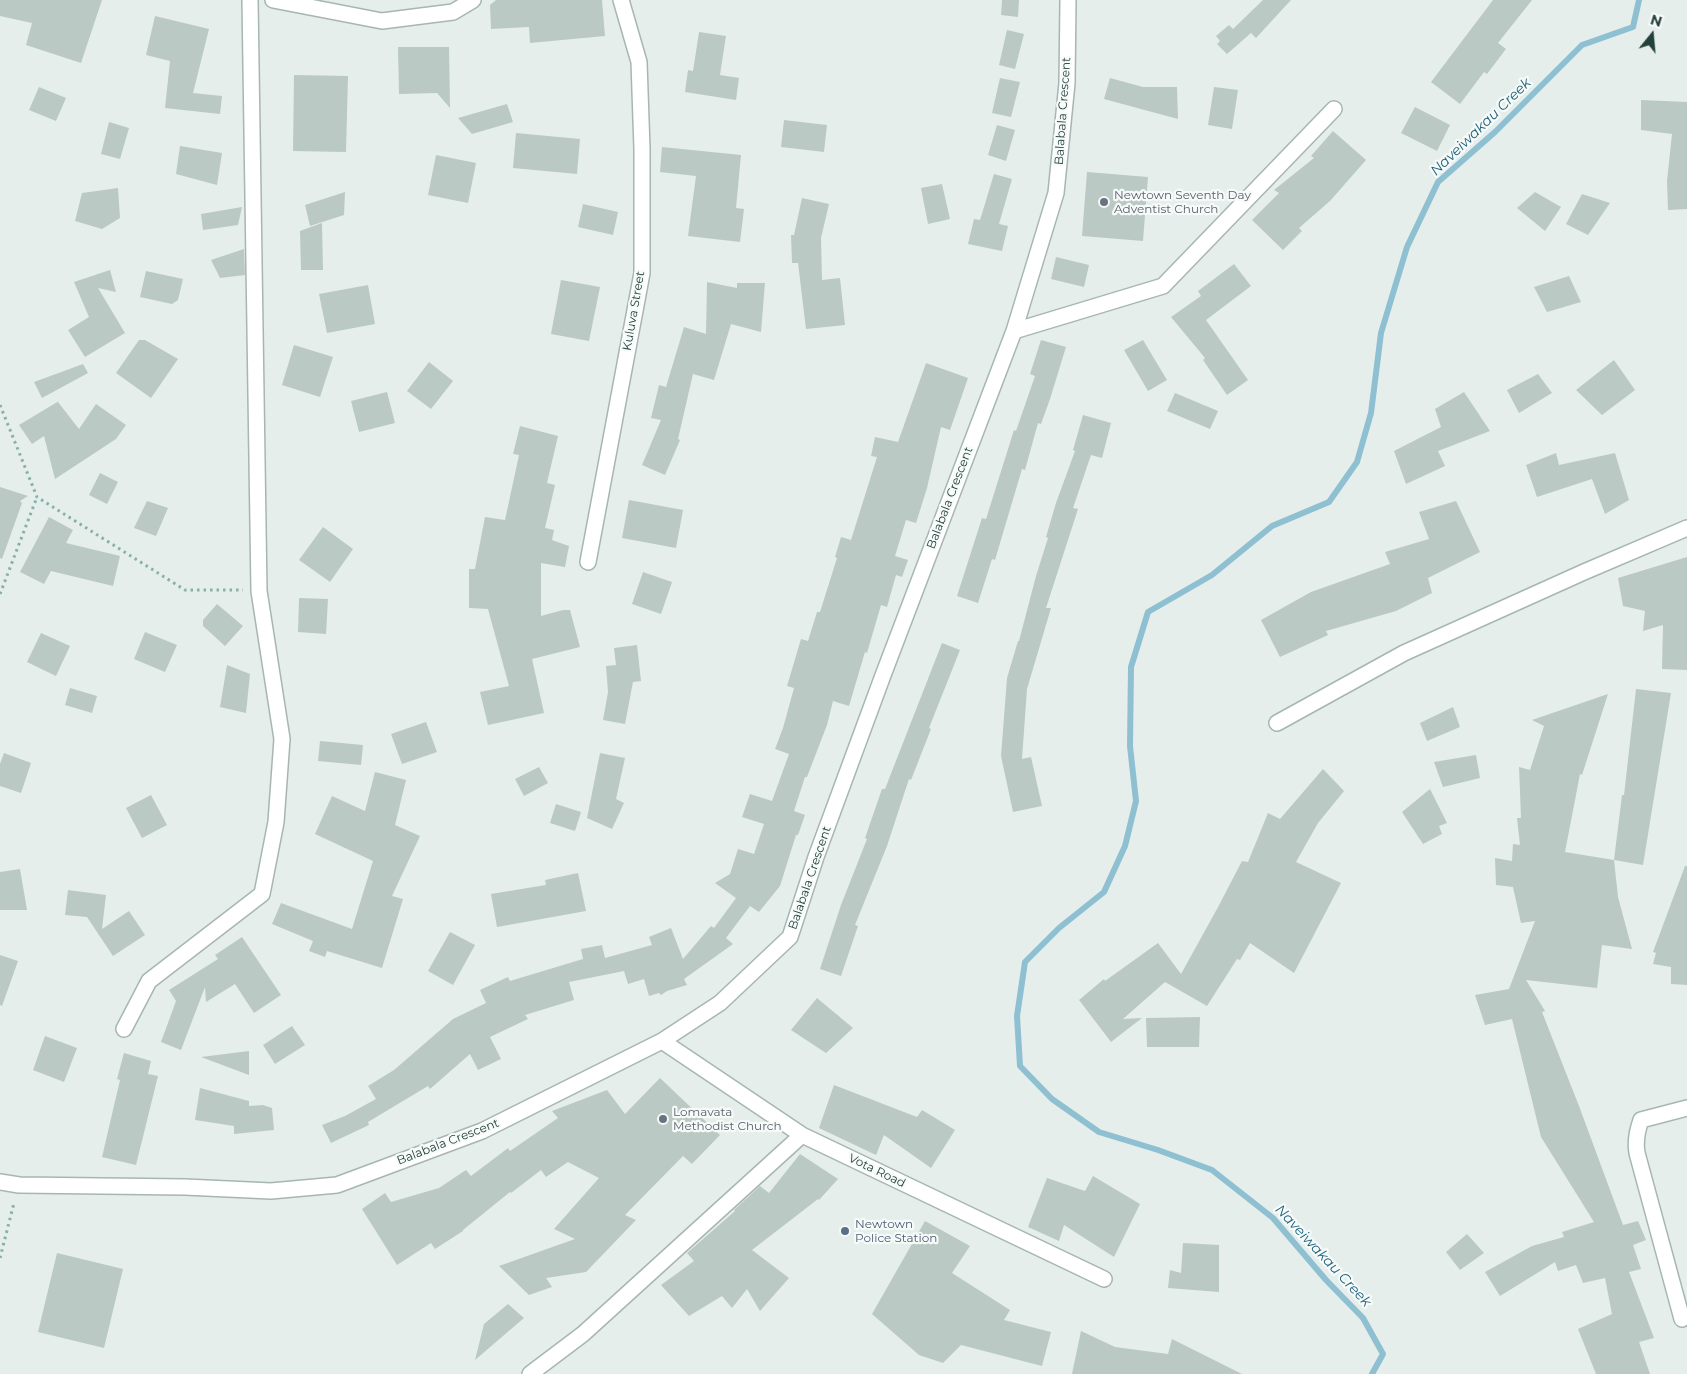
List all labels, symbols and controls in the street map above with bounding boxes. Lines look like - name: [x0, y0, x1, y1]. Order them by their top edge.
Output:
- north arrow: [1627, 10, 1677, 60]
- text: N: [1648, 10, 1664, 31]
- street label: Balabala Crescent: [1052, 57, 1074, 165]
- water label: Naveiwakau Creek: [1427, 75, 1535, 179]
- place label: Newtown Seventh Day Adventist Church: [1114, 188, 1251, 216]
- marker: Newtown Seventh Day Adventist Church: [1098, 196, 1110, 208]
- street label: Kuluva Street: [620, 270, 648, 352]
- street label: Balabala Crescent: [924, 445, 976, 551]
- street label: Balabala Crescent: [786, 824, 834, 932]
- place label: Lomavata Methodist Church: [673, 1105, 782, 1133]
- marker: Lomavata Methodist Church: [657, 1113, 669, 1125]
- street label: Balabala Crescent: [395, 1116, 501, 1168]
- street label: Vota Road: [846, 1151, 908, 1191]
- water label: Naveiwakau Creek: [1271, 1201, 1375, 1311]
- place label: Newtown Police Station: [855, 1217, 937, 1245]
- marker: Newtown Police Station: [839, 1225, 851, 1237]

